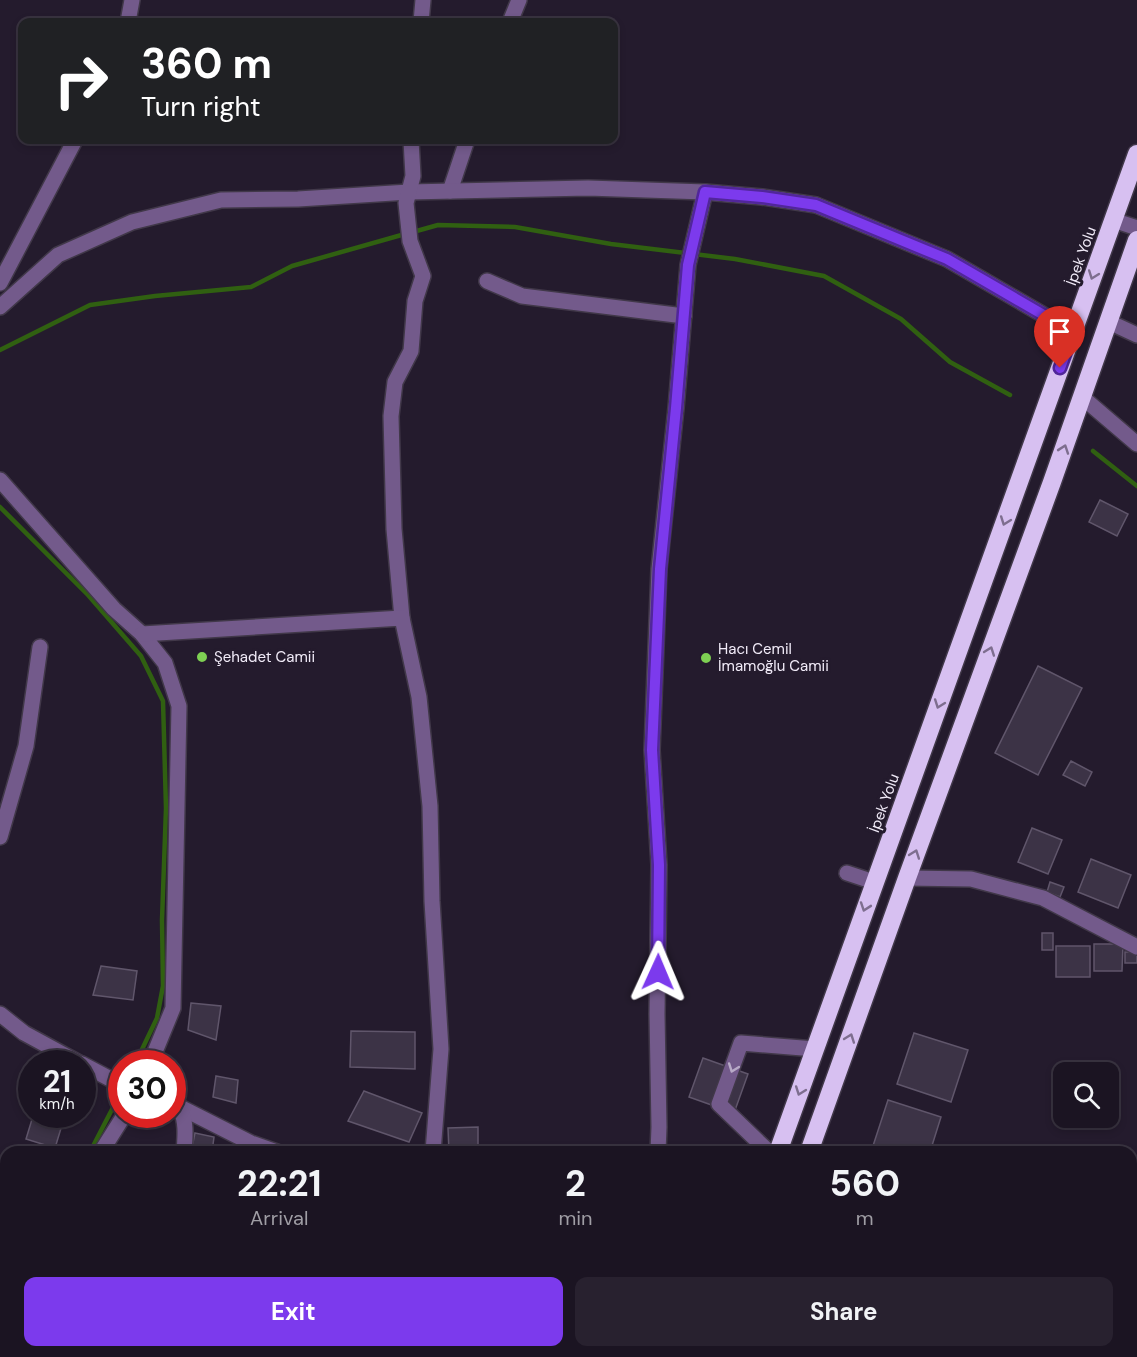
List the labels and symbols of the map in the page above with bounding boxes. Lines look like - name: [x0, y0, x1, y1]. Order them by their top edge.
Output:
- street label: İpek Yolu: [1061, 224, 1101, 288]
- one-way arrow: [1088, 269, 1101, 280]
- pin: [1034, 306, 1085, 368]
- one-way arrow: [1057, 444, 1069, 455]
- one-way arrow: [999, 515, 1012, 526]
- place label: Hacı Cemil İmamoğlu Camii: [718, 639, 829, 676]
- one-way arrow: [983, 646, 995, 657]
- place label: Şehadet Camii: [214, 647, 315, 667]
- marker: Şehadet Camii: [195, 650, 209, 664]
- marker: Hacı Cemil İmamoğlu Camii: [699, 651, 713, 665]
- one-way arrow: [933, 698, 946, 709]
- street label: İpek Yolu: [864, 771, 904, 835]
- one-way arrow: [908, 849, 921, 860]
- one-way arrow: [860, 902, 873, 912]
- position arrow: [626, 940, 690, 1004]
- one-way arrow: [842, 1033, 855, 1043]
- speed limit sign: 30: [108, 1050, 186, 1128]
- one-way arrow: [727, 1062, 740, 1072]
- one-way arrow: [795, 1085, 807, 1096]

